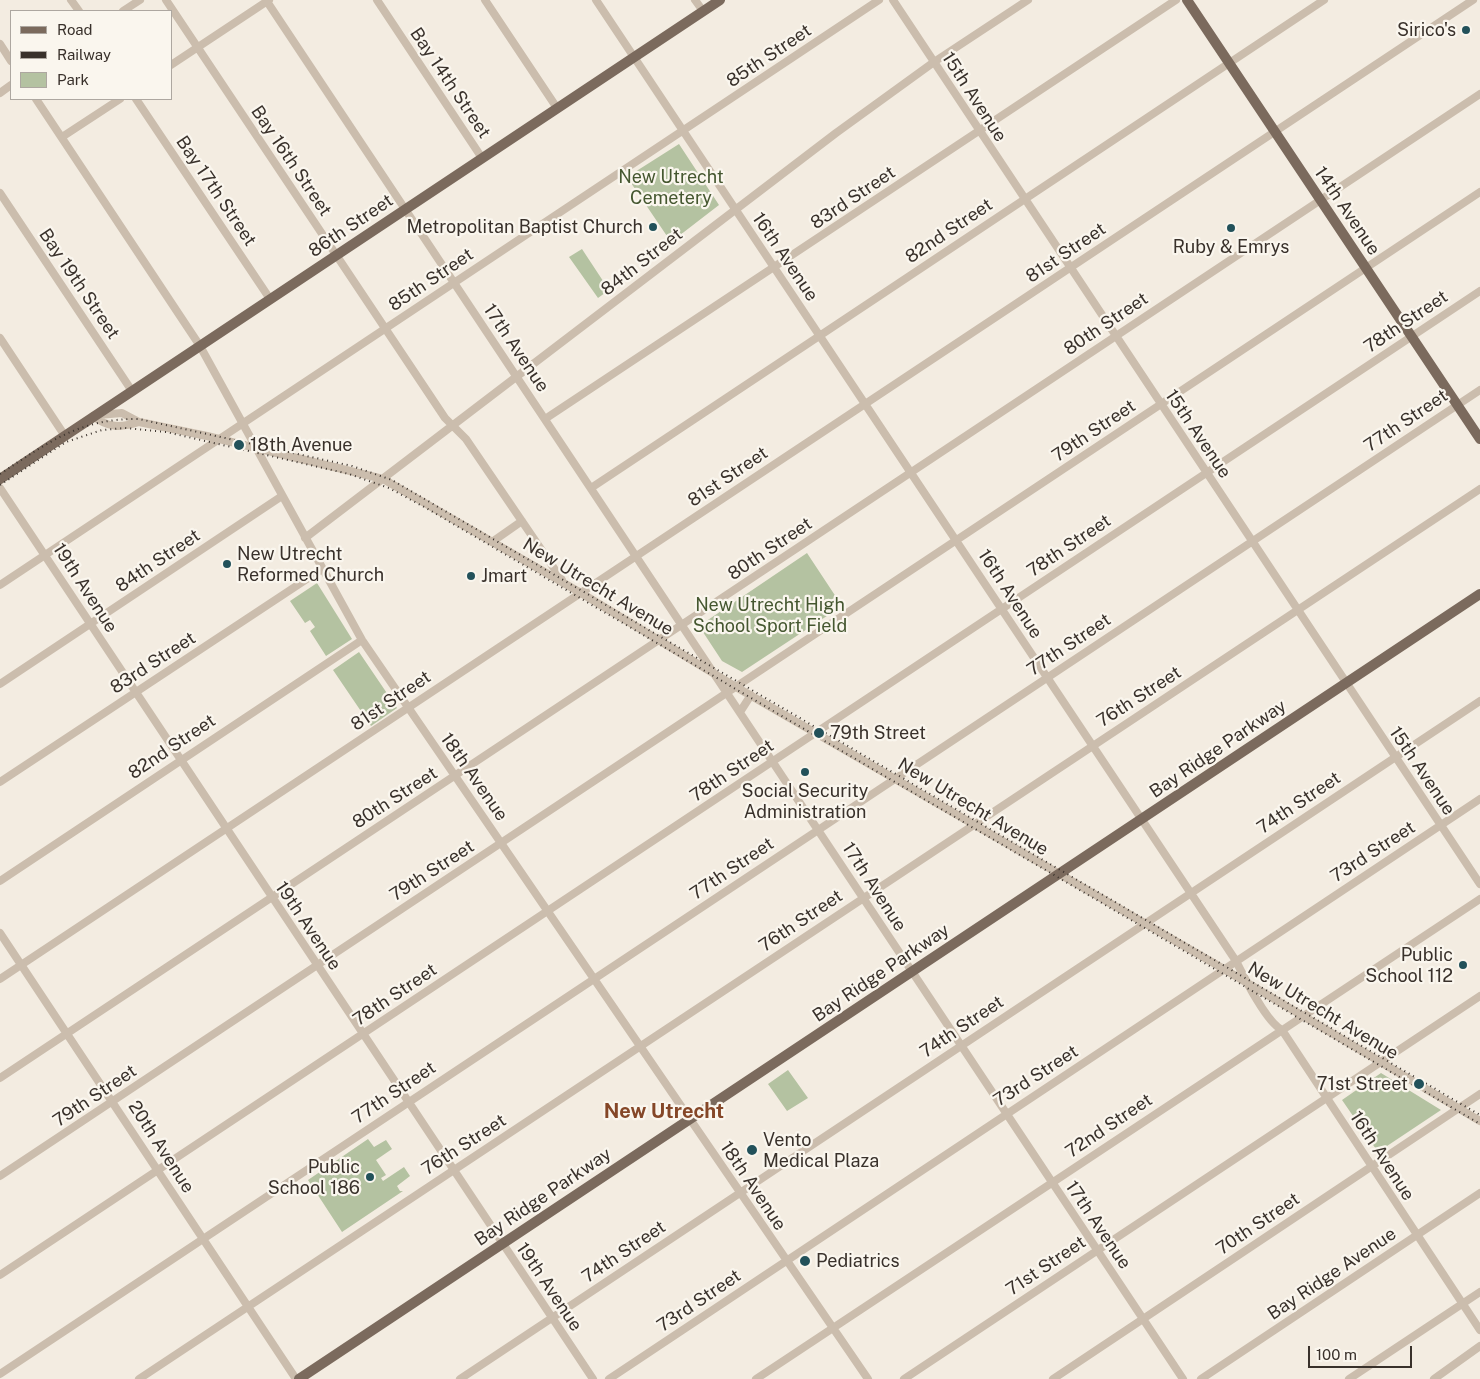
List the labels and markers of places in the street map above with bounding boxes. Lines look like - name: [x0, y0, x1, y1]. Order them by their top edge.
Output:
- place label: Sirico's: [1397, 19, 1456, 41]
- marker: Sirico's: [1460, 24, 1472, 36]
- place label: Metropolitan Baptist Church: [407, 216, 643, 238]
- marker: Metropolitan Baptist Church: [647, 221, 659, 233]
- marker: Ruby & Emrys: [1225, 222, 1237, 234]
- place label: Ruby & Emrys: [1173, 236, 1289, 258]
- place label: 18th Avenue: [250, 434, 353, 456]
- marker: 18th Avenue: [232, 438, 246, 452]
- place label: New Utrecht Reformed Church: [237, 543, 384, 586]
- marker: New Utrecht Reformed Church: [221, 558, 233, 570]
- place label: Jmart: [481, 565, 527, 587]
- marker: Jmart: [465, 570, 477, 582]
- place label: 79th Street: [830, 722, 926, 744]
- marker: 79th Street: [812, 726, 826, 740]
- marker: Social Security Administration: [799, 766, 811, 778]
- place label: Social Security Administration: [742, 780, 868, 822]
- place label: Public School 112: [1365, 944, 1453, 986]
- marker: Public School 112: [1457, 959, 1469, 971]
- place label: 71st Street: [1317, 1073, 1408, 1095]
- marker: 71st Street: [1412, 1077, 1426, 1091]
- place label: Vento Medical Plaza: [763, 1129, 879, 1172]
- marker: Vento Medical Plaza: [745, 1143, 759, 1157]
- place label: Public School 186: [268, 1156, 360, 1198]
- marker: Public School 186: [364, 1171, 376, 1183]
- place label: Pediatrics: [816, 1250, 900, 1272]
- marker: Pediatrics: [798, 1254, 812, 1268]

